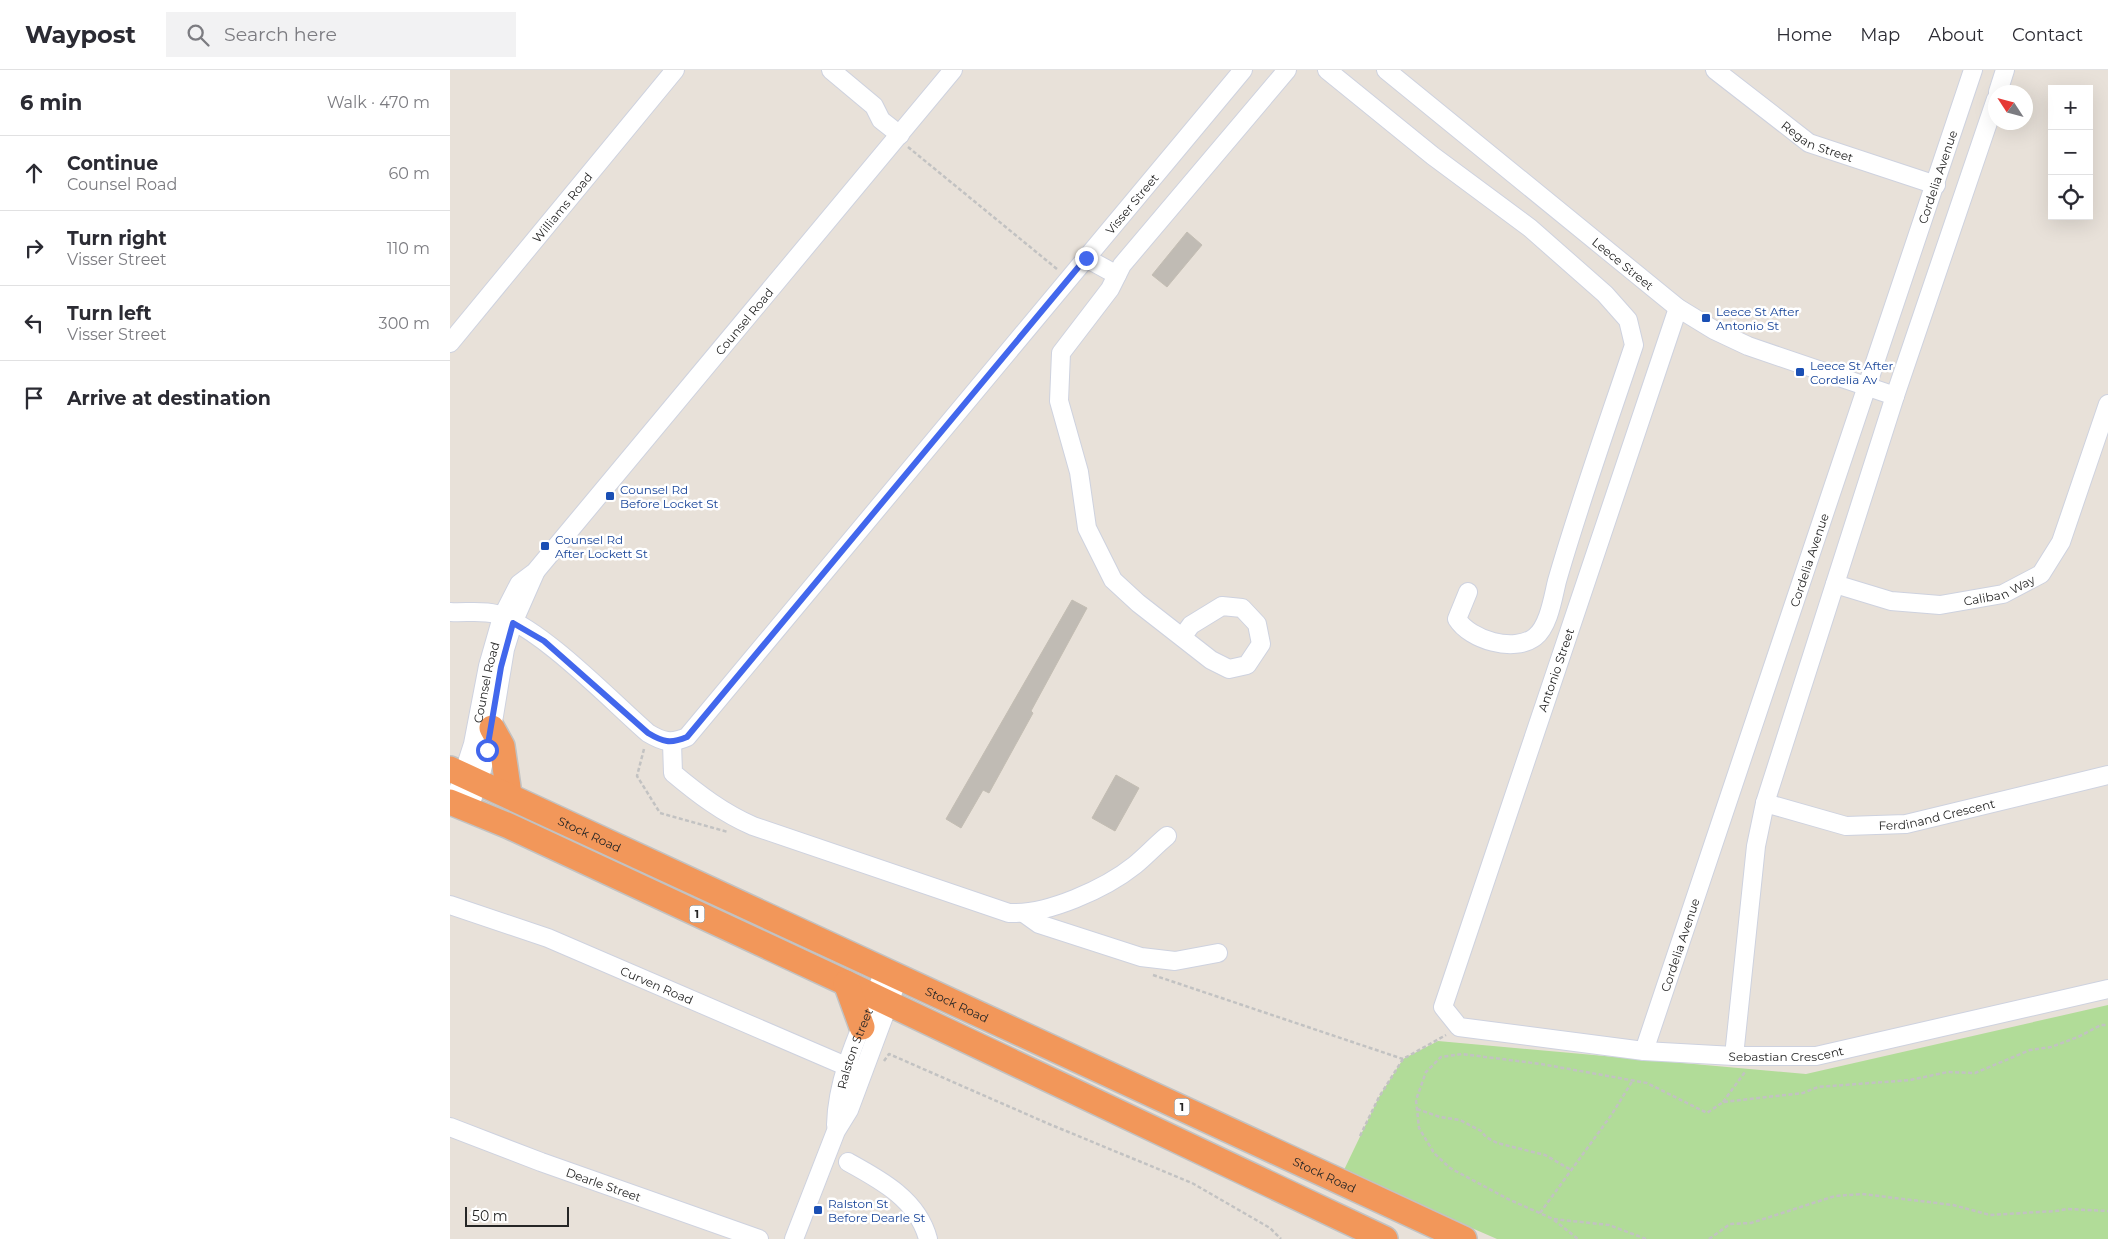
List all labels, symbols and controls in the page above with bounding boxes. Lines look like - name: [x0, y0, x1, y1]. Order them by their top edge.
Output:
- search box: [166, 12, 516, 57]
- text: Waypost: [25, 20, 136, 49]
- icon: search: [184, 21, 212, 49]
- text: Search here: [224, 23, 337, 46]
- text: Home: [1776, 24, 1832, 46]
- text: Map: [1860, 24, 1900, 46]
- text: About: [1928, 24, 1984, 46]
- text: Contact: [2012, 24, 2083, 46]
- north arrow: [1988, 85, 2033, 130]
- map controls: [2048, 85, 2093, 220]
- button: +: [2048, 85, 2093, 130]
- text: 6 min: [20, 90, 82, 115]
- text: Walk · 470 m: [327, 93, 430, 112]
- street label: Regan Street: [1779, 117, 1856, 165]
- street label: Cordelia Avenue: [1914, 128, 1960, 226]
- button: −: [2048, 130, 2093, 175]
- text: Continue: [67, 152, 158, 175]
- icon: ahead: [20, 159, 48, 187]
- text: 60 m: [388, 164, 430, 183]
- street label: Williams Road: [529, 169, 595, 245]
- street label: Visser Street: [1102, 170, 1161, 237]
- text: Counsel Road: [67, 175, 177, 194]
- button: locate: [2048, 175, 2093, 220]
- text: Turn right: [67, 227, 167, 250]
- icon: right: [20, 234, 48, 262]
- street label: Leece Street: [1589, 234, 1657, 293]
- text: 110 m: [387, 239, 430, 258]
- route end: [1075, 247, 1098, 270]
- text: Visser Street: [67, 250, 166, 269]
- street label: Counsel Road: [712, 284, 776, 358]
- text: Turn left: [67, 302, 152, 325]
- place label: Leece St After Antonio St: [1716, 304, 1799, 333]
- icon: left: [20, 309, 48, 337]
- marker: Leece St After Antonio St: [1700, 312, 1712, 324]
- text: 300 m: [379, 314, 430, 333]
- text: Visser Street: [67, 325, 166, 344]
- place label: Leece St After Cordelia Av: [1810, 358, 1893, 387]
- marker: Leece St After Cordelia Av: [1794, 366, 1806, 378]
- icon: arrive: [20, 384, 48, 412]
- text: Arrive at destination: [67, 387, 271, 410]
- place label: Counsel Rd Before Locket St: [620, 482, 719, 511]
- marker: Counsel Rd Before Locket St: [604, 490, 616, 502]
- street label: Cordelia Avenue: [1786, 511, 1831, 609]
- place label: Counsel Rd After Lockett St: [555, 532, 648, 561]
- marker: Counsel Rd After Lockett St: [539, 540, 551, 552]
- street label: Caliban Way: [1962, 571, 2038, 608]
- street label: Antonio Street: [1535, 626, 1577, 714]
- street label: Counsel Road: [470, 640, 502, 724]
- route start: [476, 739, 499, 762]
- street label: Ferdinand Crescent: [1878, 795, 1996, 832]
- street label: Stock Road: [556, 813, 624, 855]
- street label: Cordelia Avenue: [1657, 896, 1702, 994]
- road number: 1: [690, 906, 704, 922]
- street label: Curven Road: [618, 963, 696, 1007]
- street label: Stock Road: [923, 983, 991, 1025]
- street label: Ralston Street: [833, 1006, 875, 1090]
- street label: Sebastian Crescent: [1728, 1042, 1845, 1064]
- road number: 1: [1174, 1098, 1190, 1116]
- street label: Stock Road: [1291, 1153, 1359, 1195]
- street label: Dearle Street: [564, 1164, 643, 1204]
- place label: Ralston St Before Dearle St: [828, 1196, 926, 1225]
- scale bar: [465, 1204, 569, 1227]
- marker: Ralston St Before Dearle St: [812, 1204, 824, 1216]
- text: 50 m: [472, 1207, 508, 1225]

